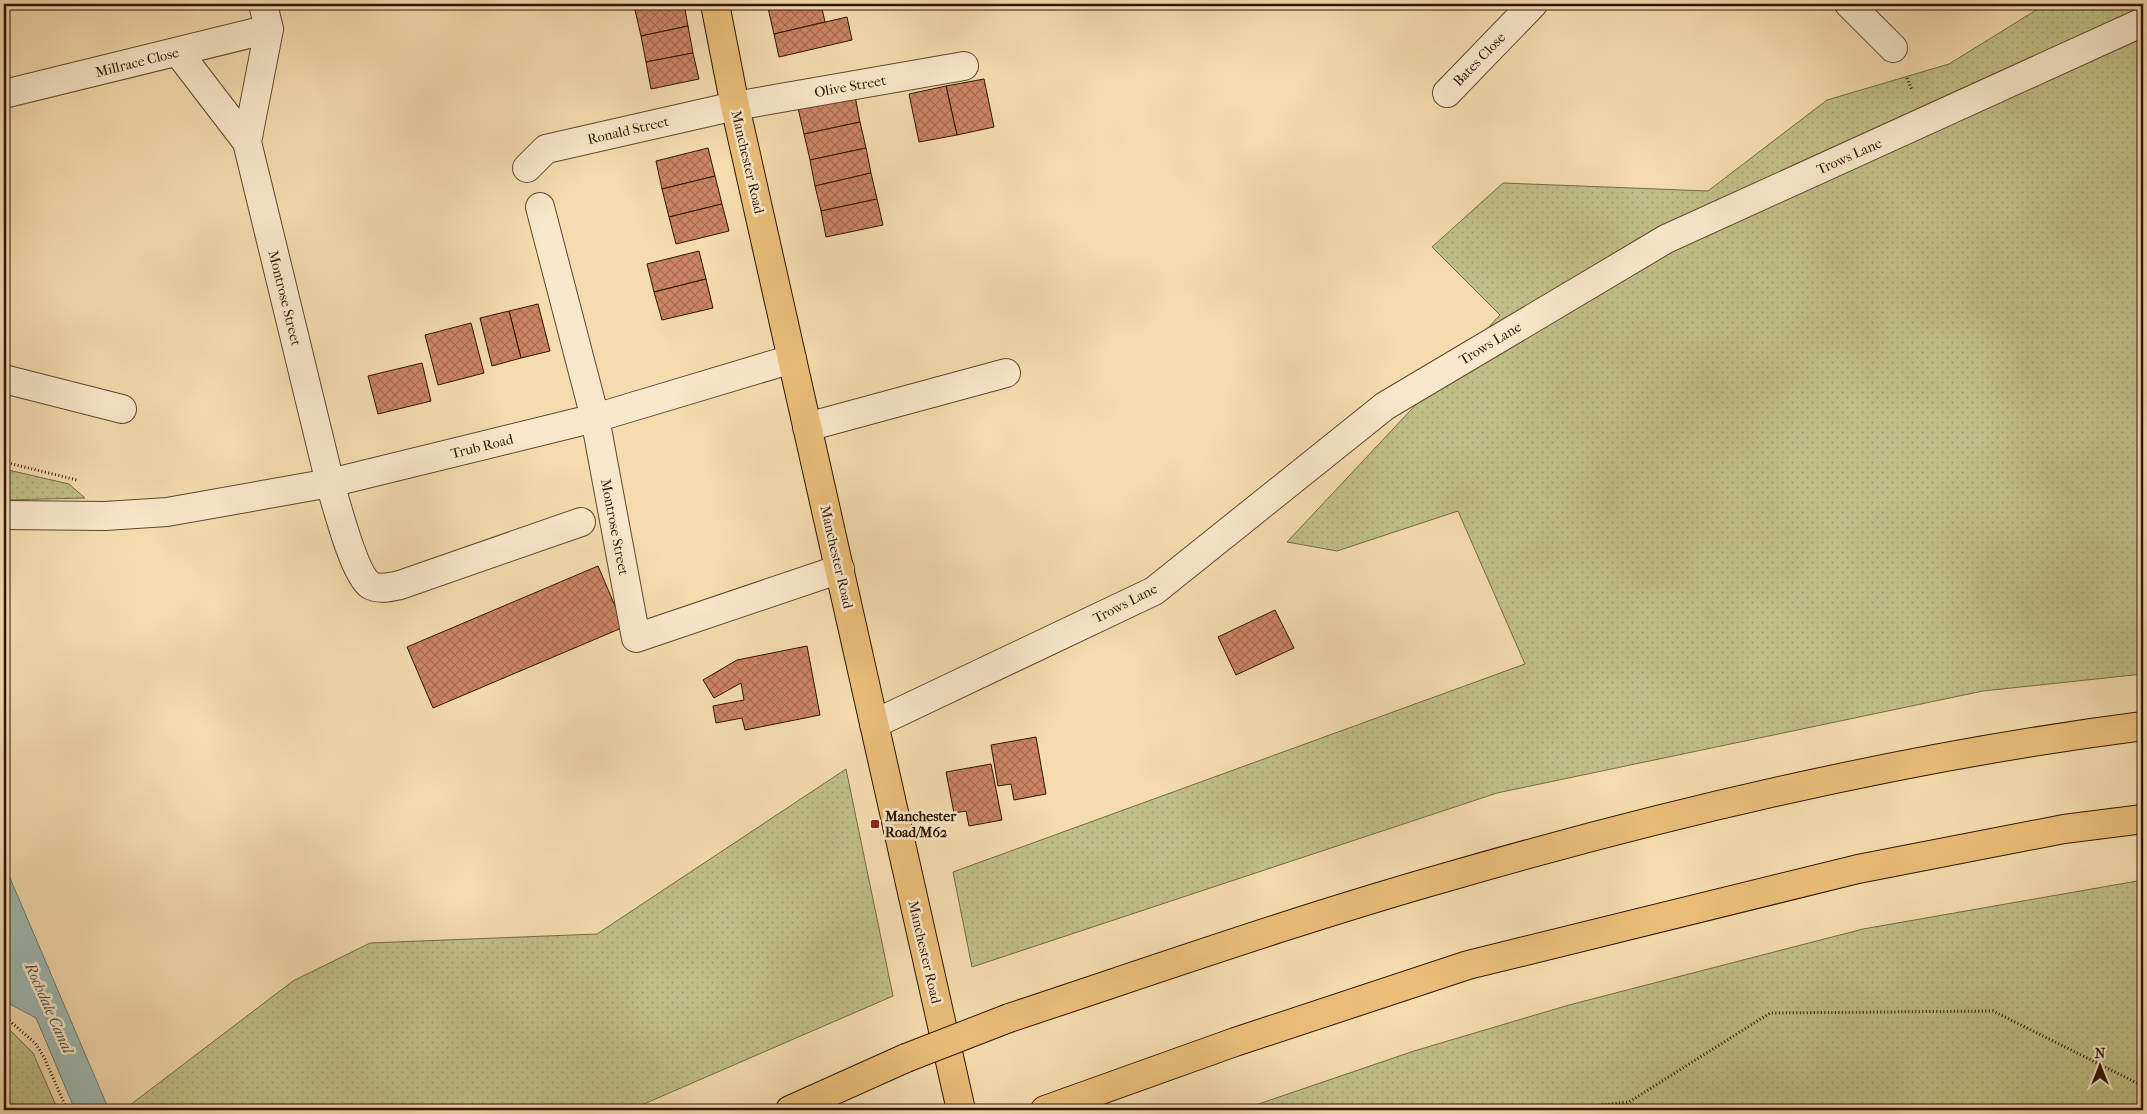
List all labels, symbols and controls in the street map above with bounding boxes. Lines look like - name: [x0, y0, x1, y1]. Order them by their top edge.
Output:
- street label: Bates Close: [1450, 29, 1509, 90]
- street label: Millrace Close: [94, 44, 181, 81]
- street label: Olive Street: [813, 72, 887, 101]
- street label: Manchester Road: [727, 109, 768, 216]
- street label: Ronald Street: [586, 113, 670, 148]
- street label: Trows Lane: [1814, 134, 1885, 178]
- street label: Montrose Street: [264, 249, 305, 348]
- street label: Trows Lane: [1456, 318, 1525, 369]
- street label: Trub Road: [449, 430, 516, 462]
- street label: Montrose Street: [597, 478, 632, 577]
- street label: Manchester Road: [816, 504, 857, 611]
- street label: Trows Lane: [1090, 580, 1160, 627]
- place label: Manchester Road/M62: [884, 808, 957, 841]
- marker: Manchester Road/M62: [869, 818, 881, 830]
- street label: Manchester Road: [904, 899, 945, 1006]
- water label: Rochdale Canal: [21, 959, 78, 1058]
- north arrow: [2074, 1042, 2124, 1092]
- text: N: [2095, 1045, 2106, 1062]

